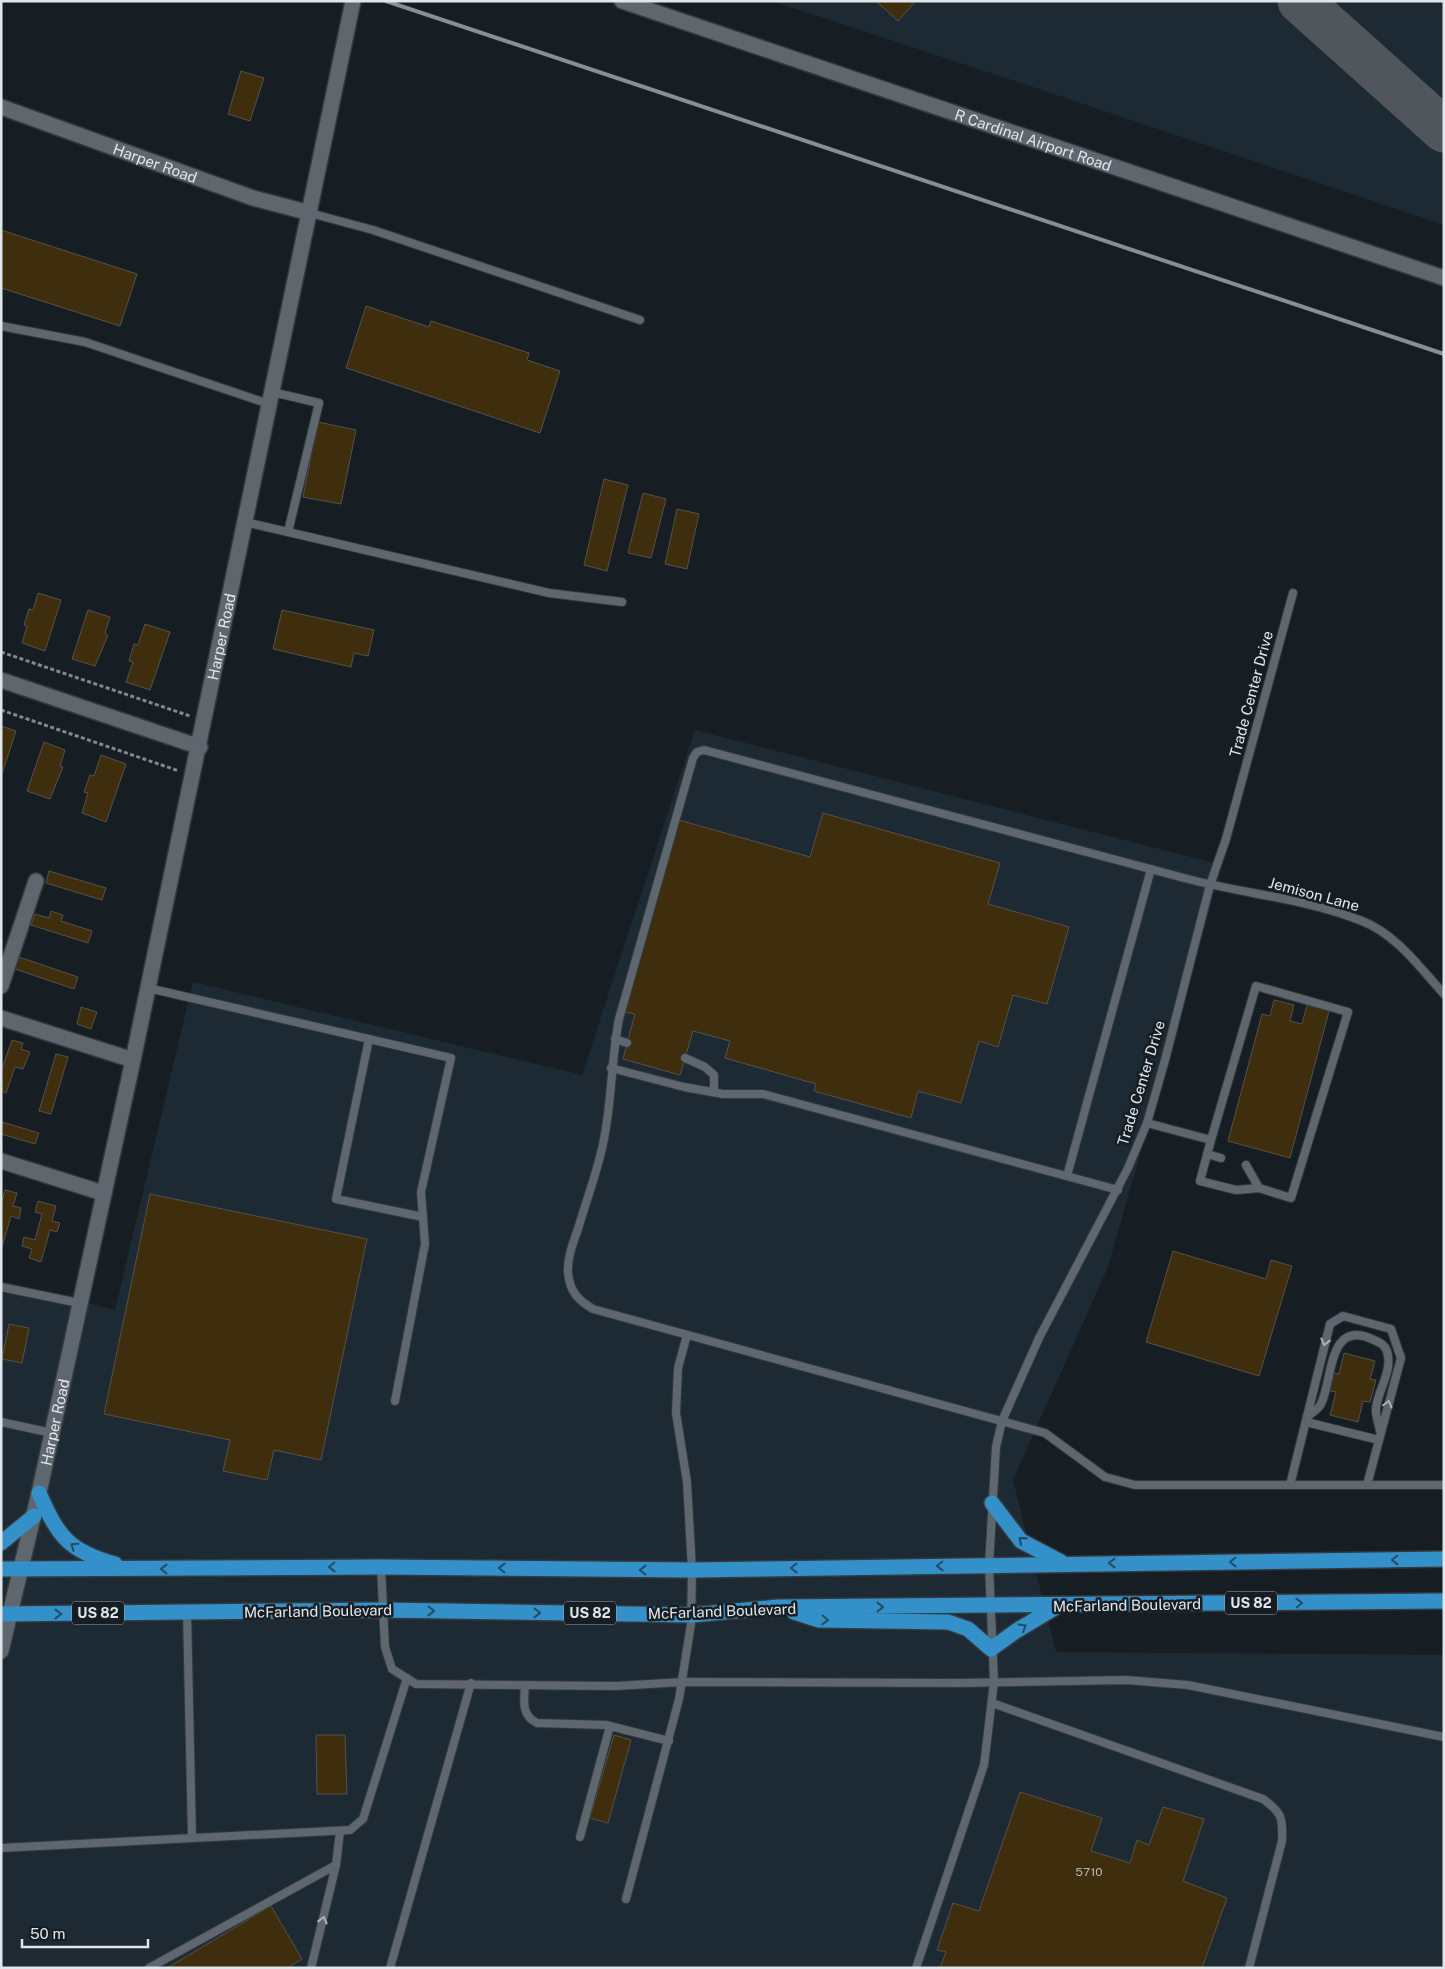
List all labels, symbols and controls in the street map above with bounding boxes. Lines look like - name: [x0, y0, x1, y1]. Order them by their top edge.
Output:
- street label: R Cardinal Airport Road: [953, 105, 1114, 174]
- street label: Harper Road: [111, 140, 200, 186]
- street label: Harper Road: [204, 592, 238, 682]
- street label: Trade Center Drive: [1226, 629, 1276, 759]
- street label: Jemison Lane: [1267, 874, 1361, 914]
- street label: Trade Center Drive: [1114, 1018, 1168, 1148]
- one-way arrow: [1321, 1338, 1331, 1346]
- street label: Harper Road: [37, 1377, 72, 1467]
- one-way arrow: [1383, 1400, 1393, 1409]
- one-way arrow: [1019, 1537, 1028, 1546]
- one-way arrow: [71, 1543, 80, 1552]
- one-way arrow: [1391, 1555, 1398, 1565]
- one-way arrow: [1228, 1556, 1236, 1567]
- one-way arrow: [1107, 1558, 1115, 1568]
- one-way arrow: [936, 1561, 944, 1571]
- one-way arrow: [328, 1562, 336, 1573]
- one-way arrow: [498, 1563, 506, 1573]
- one-way arrow: [790, 1563, 798, 1573]
- one-way arrow: [160, 1564, 168, 1574]
- one-way arrow: [639, 1564, 647, 1575]
- road number: US 82: [1225, 1592, 1277, 1615]
- street label: McFarland Boulevard: [1053, 1595, 1201, 1615]
- one-way arrow: [1295, 1598, 1303, 1608]
- street label: McFarland Boulevard: [648, 1600, 796, 1622]
- street label: McFarland Boulevard: [244, 1601, 392, 1621]
- road number: US 82: [72, 1602, 124, 1625]
- road number: US 82: [564, 1602, 616, 1625]
- one-way arrow: [876, 1602, 884, 1612]
- one-way arrow: [427, 1606, 435, 1616]
- one-way arrow: [534, 1607, 542, 1618]
- one-way arrow: [55, 1608, 63, 1619]
- one-way arrow: [822, 1614, 830, 1625]
- one-way arrow: [1018, 1623, 1027, 1633]
- house number: 5710: [1075, 1865, 1103, 1879]
- scale bar: [22, 1916, 149, 1948]
- one-way arrow: [317, 1916, 328, 1925]
- text: 50 m: [30, 1925, 65, 1942]

